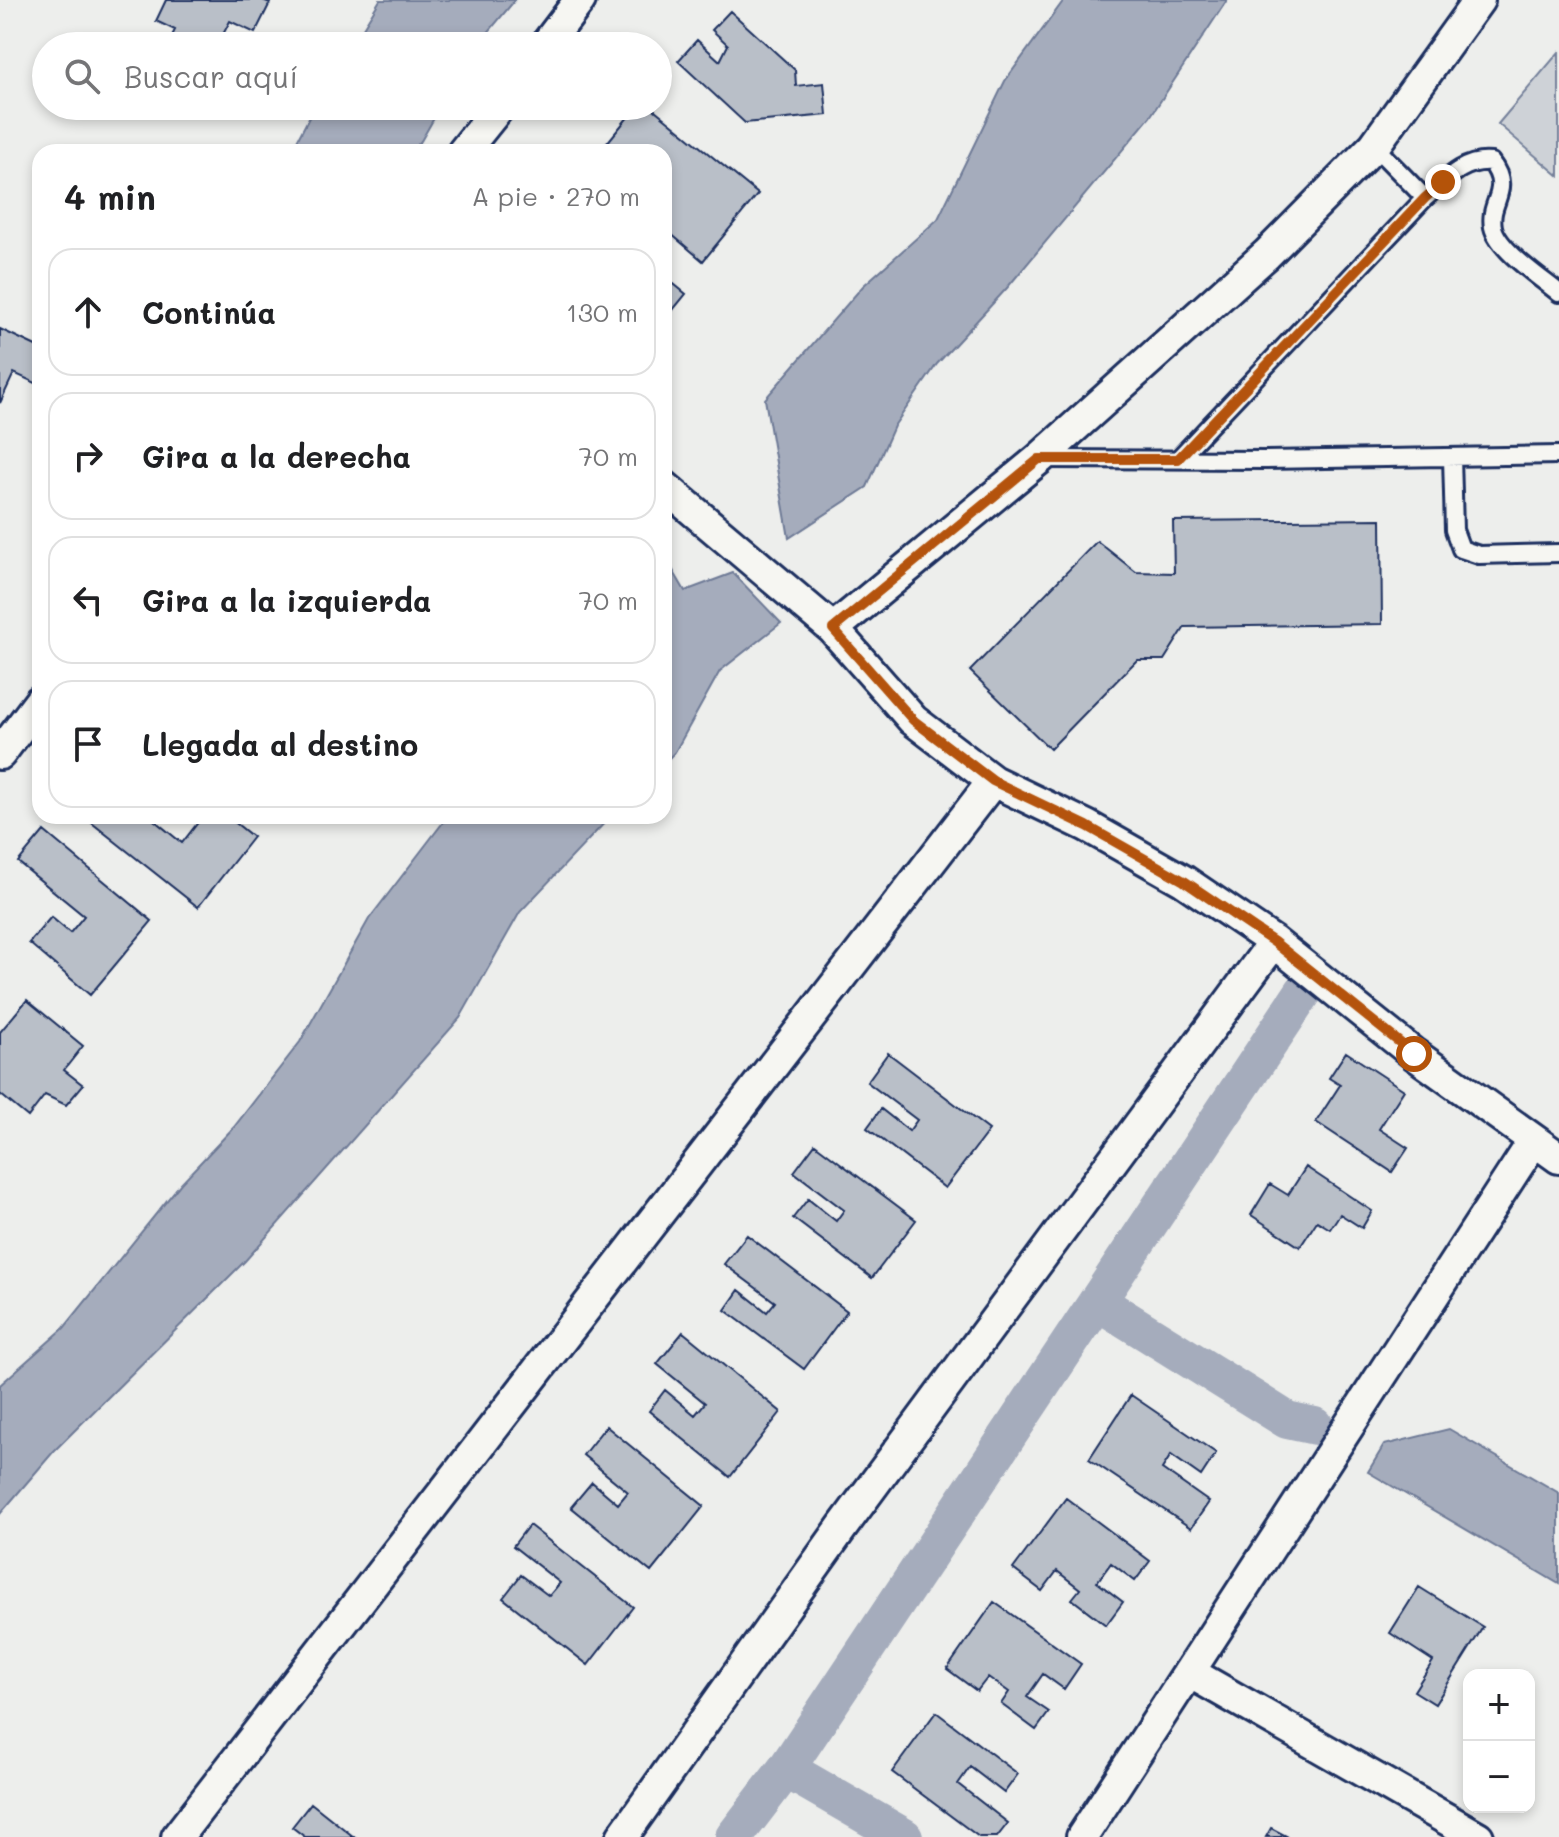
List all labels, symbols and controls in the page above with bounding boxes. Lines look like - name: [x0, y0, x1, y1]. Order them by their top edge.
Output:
- search box: [32, 32, 672, 120]
- icon: search: [60, 54, 104, 98]
- text: Buscar aquí: [124, 56, 298, 96]
- route end: [1425, 164, 1461, 200]
- text: 4 min: [64, 174, 156, 219]
- text: A pie · 270 m: [472, 179, 640, 213]
- icon: ahead: [66, 290, 110, 334]
- text: Continúa: [142, 292, 276, 332]
- text: 130 m: [566, 295, 638, 329]
- icon: right: [66, 434, 110, 478]
- text: Gira a la derecha: [142, 436, 411, 476]
- text: 70 m: [578, 439, 638, 473]
- icon: left: [66, 578, 110, 622]
- text: Gira a la izquierda: [142, 580, 431, 620]
- text: 70 m: [578, 583, 638, 617]
- icon: arrive: [66, 722, 110, 766]
- text: Llegada al destino: [142, 724, 418, 764]
- route start: [1396, 1036, 1432, 1072]
- map controls: [1463, 1669, 1535, 1813]
- button: +: [1463, 1669, 1535, 1741]
- button: −: [1463, 1741, 1535, 1813]

